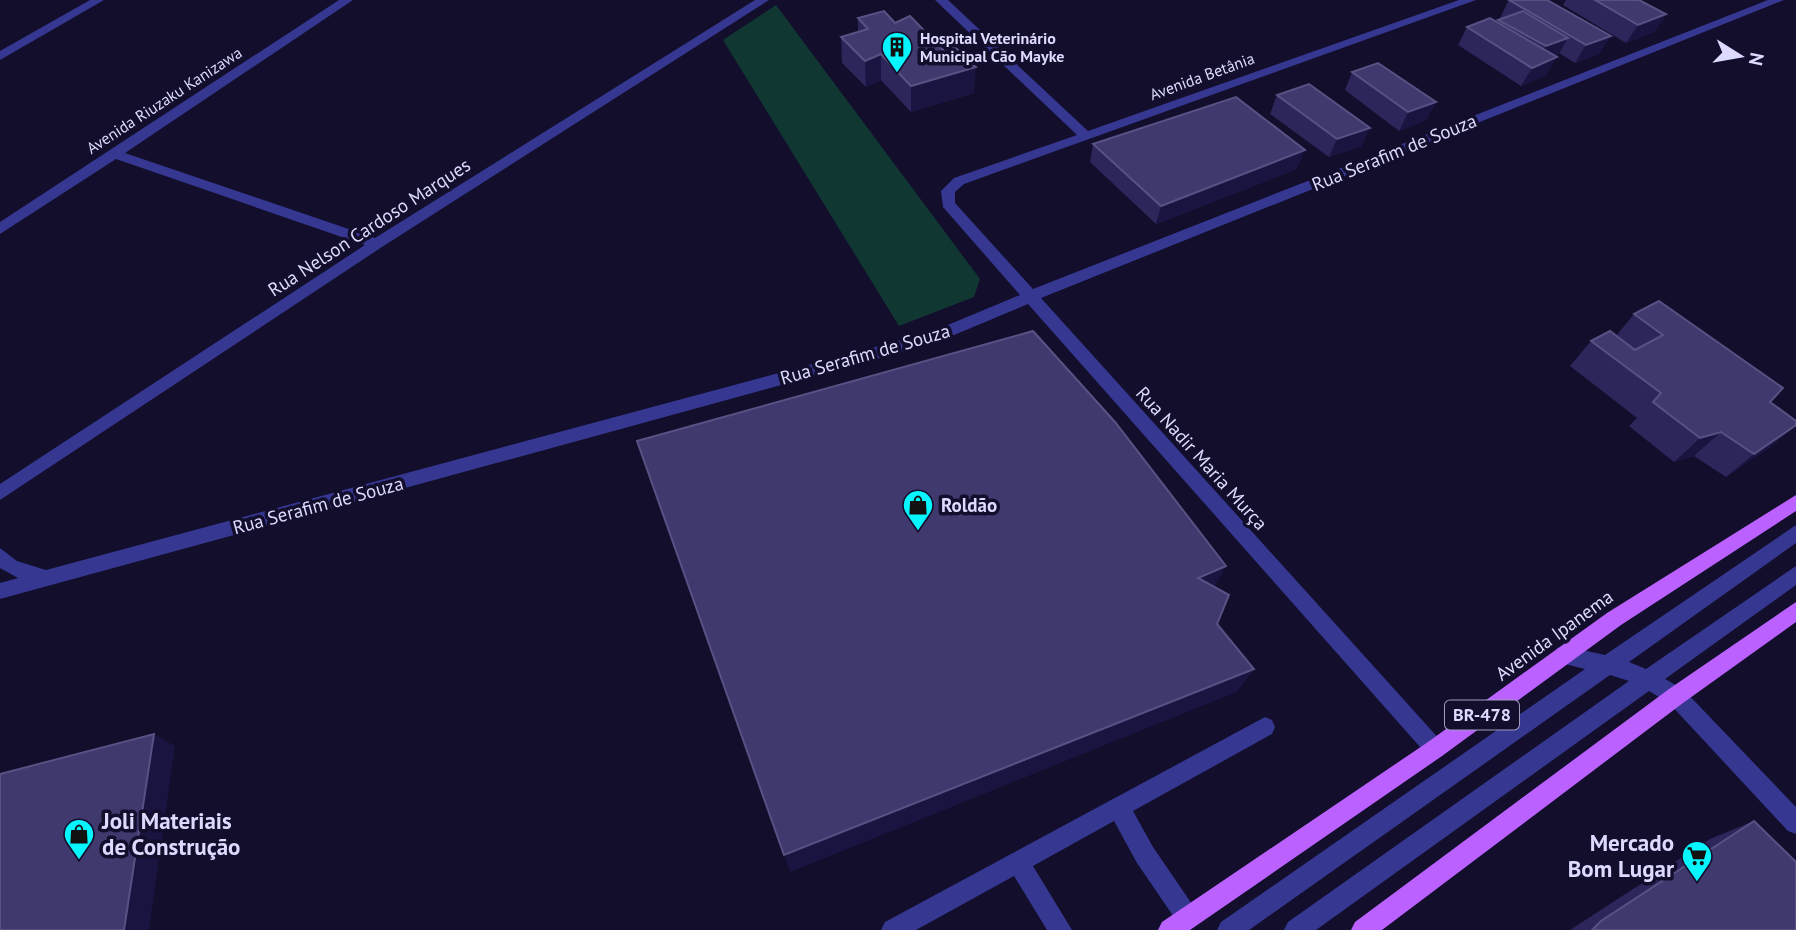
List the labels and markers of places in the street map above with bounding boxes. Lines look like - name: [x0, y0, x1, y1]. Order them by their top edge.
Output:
- place label: Hospital Veterinário Municipal Cão Mayke: [920, 28, 1064, 66]
- building icon: Hospital Veterinário Municipal Cão Mayke: [880, 30, 914, 74]
- shop icon: Roldão: [901, 488, 935, 532]
- place label: Roldão: [941, 493, 997, 517]
- place label: Joli Materiais de Construção: [101, 806, 240, 861]
- shop icon: Joli Materiais de Construção: [62, 817, 96, 861]
- place label: Mercado Bom Lugar: [1568, 828, 1675, 883]
- supermarket icon: Mercado Bom Lugar: [1680, 839, 1714, 883]

